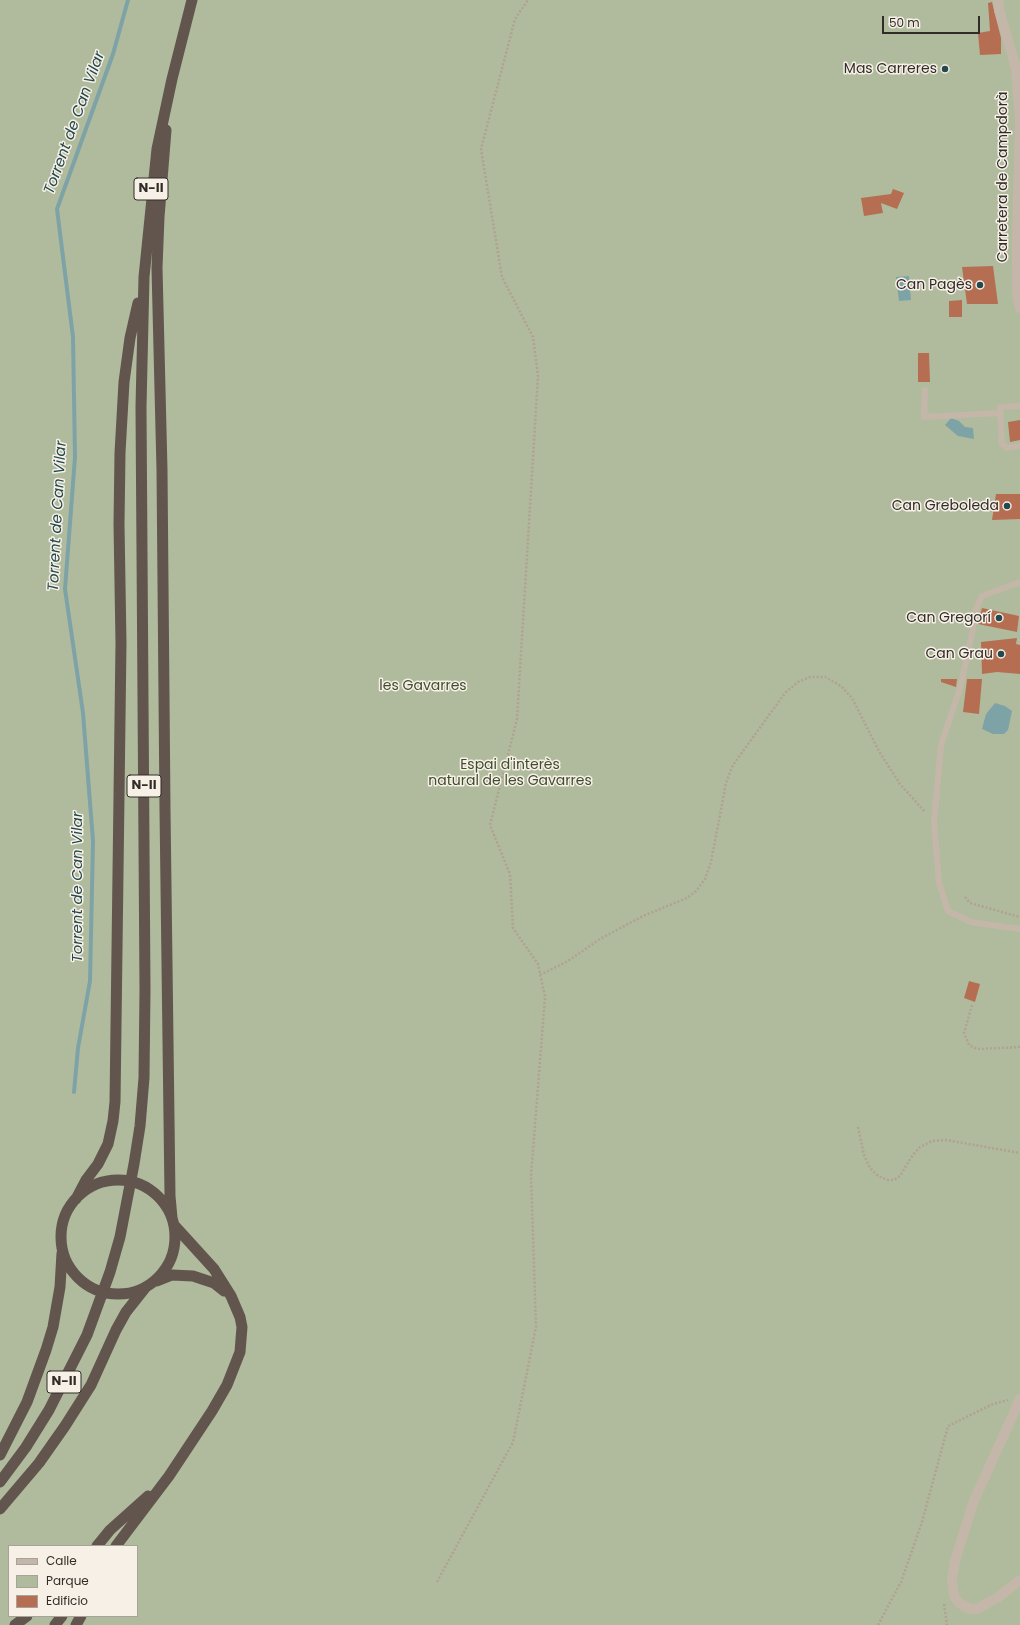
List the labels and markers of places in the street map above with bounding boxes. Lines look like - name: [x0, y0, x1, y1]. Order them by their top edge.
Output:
- place label: Mas Carreres: [844, 61, 937, 77]
- marker: Mas Carreres: [940, 64, 950, 74]
- place label: Can Pagès: [896, 277, 972, 293]
- marker: Can Pagès: [975, 280, 985, 290]
- place label: Can Greboleda: [892, 498, 999, 514]
- marker: Can Greboleda: [1002, 501, 1012, 511]
- place label: Can Gregorí: [906, 610, 991, 626]
- marker: Can Gregorí: [994, 613, 1004, 623]
- place label: Can Grau: [925, 646, 993, 662]
- marker: Can Grau: [996, 649, 1006, 659]

